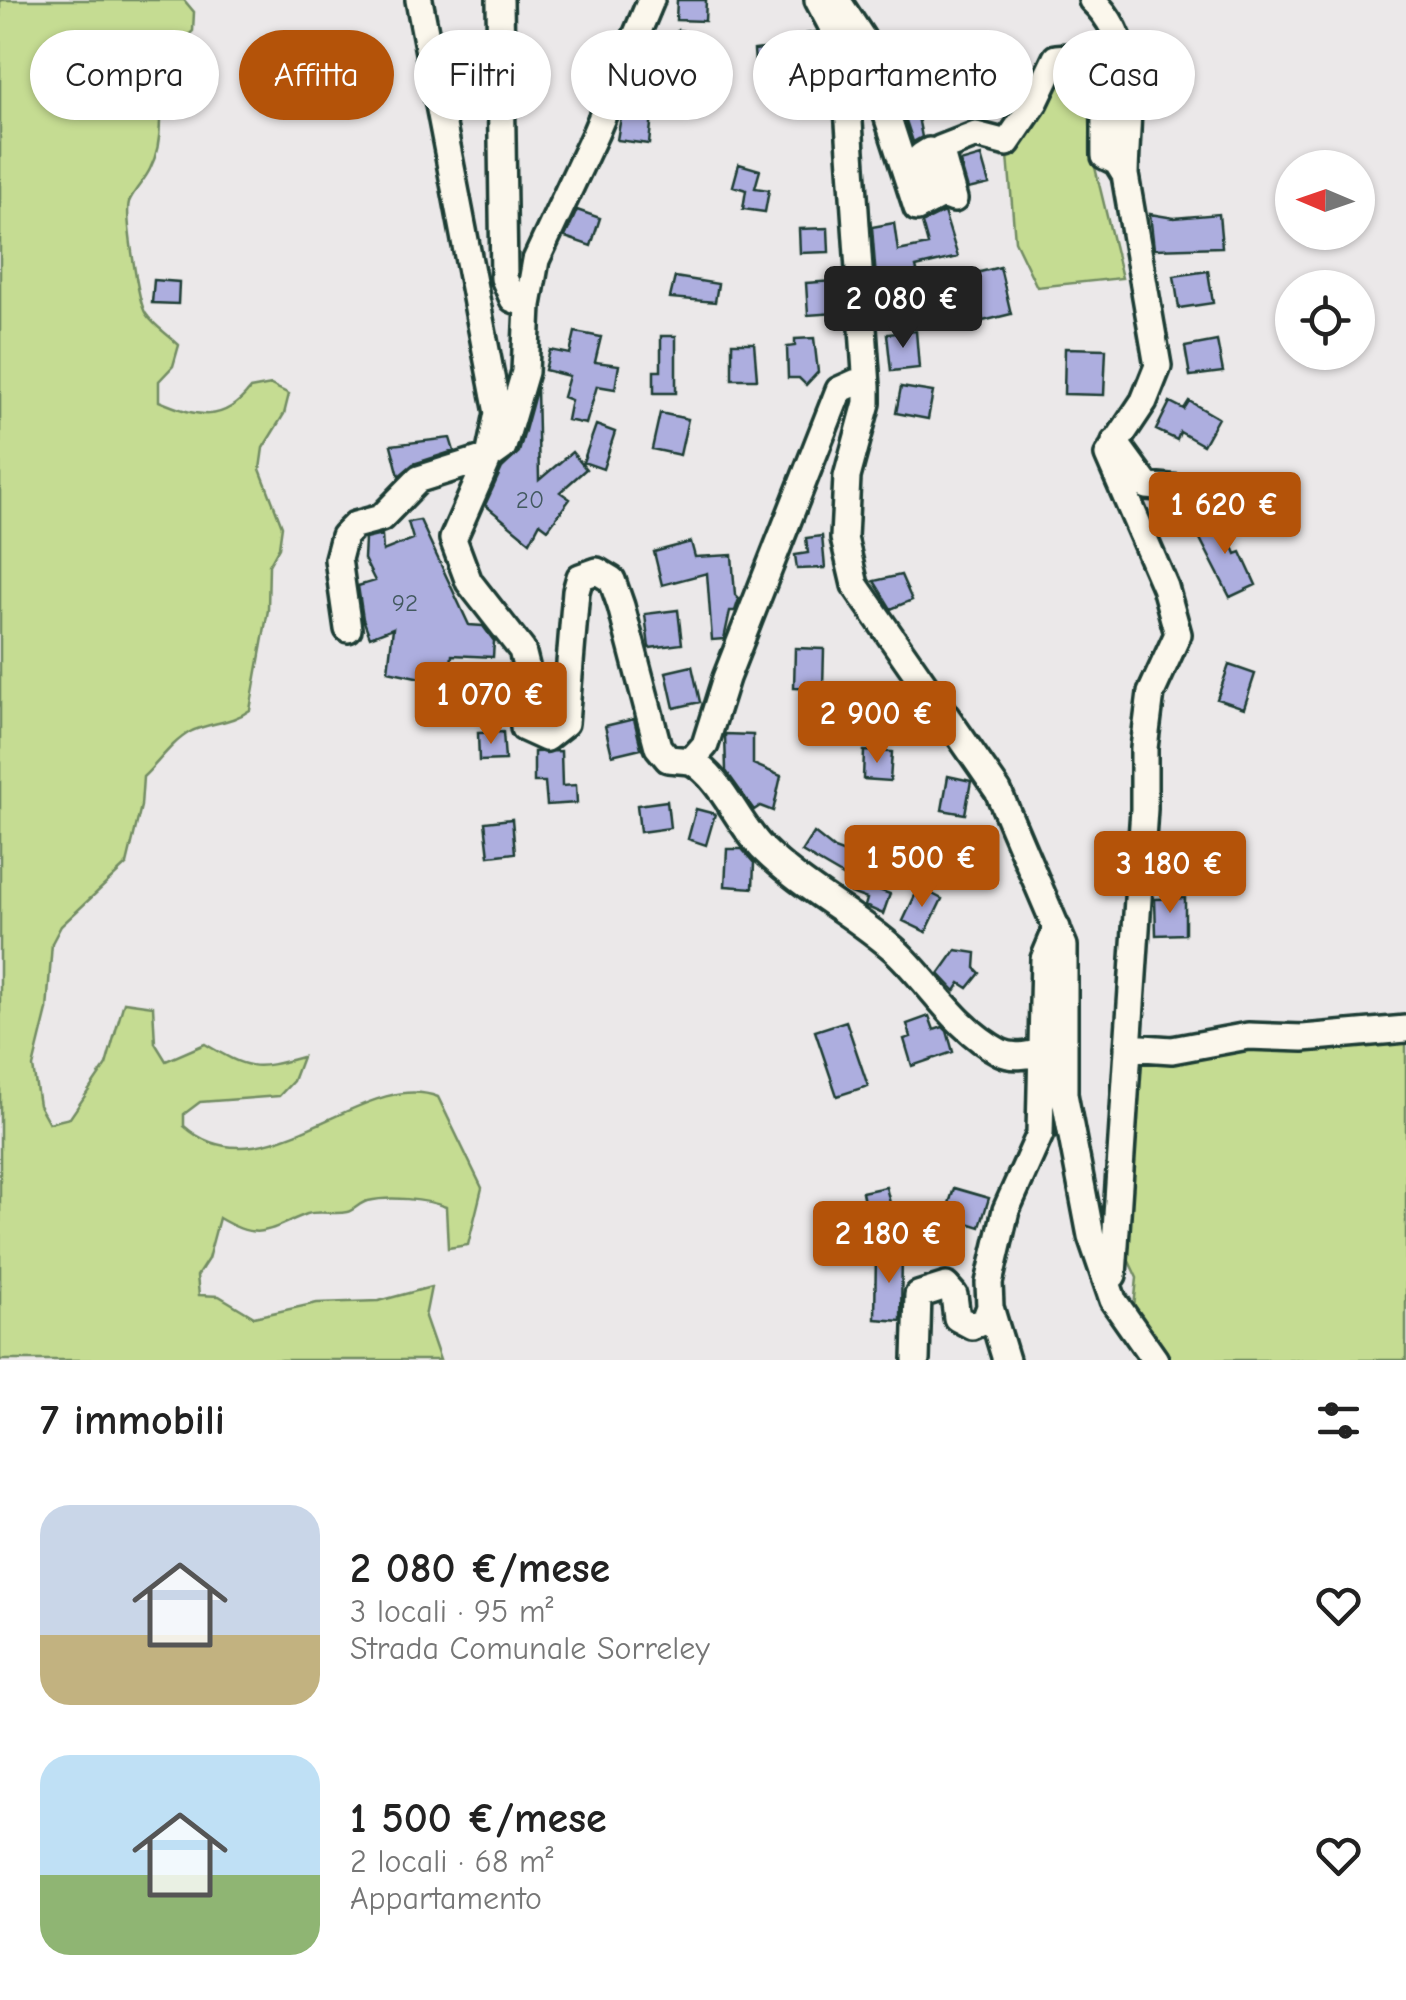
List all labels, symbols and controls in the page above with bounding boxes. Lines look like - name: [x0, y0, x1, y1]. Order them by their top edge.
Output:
- chip: Compra: [30, 30, 219, 120]
- chip: Affitta: [239, 30, 394, 120]
- chip: Filtri: [414, 30, 551, 120]
- chip: Nuovo: [571, 30, 733, 120]
- chip: Appartamento: [753, 30, 1033, 120]
- chip: Casa: [1053, 30, 1195, 120]
- north arrow: [1275, 150, 1375, 250]
- map controls: [1275, 150, 1375, 370]
- pin: 2 080 €: [811, 266, 995, 351]
- button: locate: [1275, 270, 1375, 370]
- text: 2 080 €: [846, 280, 960, 317]
- pin: 1 620 €: [1133, 472, 1317, 557]
- house number: 20: [516, 485, 544, 514]
- text: 1 620 €: [1171, 486, 1279, 523]
- house number: 92: [392, 588, 418, 617]
- pin: 1 070 €: [399, 662, 583, 747]
- text: 1 070 €: [437, 676, 545, 713]
- pin: 2 900 €: [785, 681, 969, 766]
- text: 2 900 €: [820, 695, 934, 732]
- pin: 1 500 €: [830, 825, 1014, 910]
- pin: 3 180 €: [1078, 831, 1262, 916]
- text: 1 500 €: [866, 839, 978, 876]
- text: 3 180 €: [1116, 845, 1224, 882]
- pin: 2 180 €: [797, 1201, 981, 1286]
- text: 2 180 €: [835, 1215, 943, 1252]
- icon: filters: [1311, 1393, 1366, 1448]
- text: 7 immobili: [40, 1396, 225, 1445]
- text: 2 080 €/mese: [350, 1544, 610, 1593]
- icon: home: [120, 1545, 240, 1665]
- icon: heart: [1311, 1578, 1366, 1633]
- text: 3 locali · 95 m²: [350, 1593, 554, 1630]
- text: Strada Comunale Sorreley: [350, 1630, 710, 1667]
- text: 1 500 €/mese: [350, 1794, 607, 1843]
- icon: home: [120, 1795, 240, 1915]
- icon: heart: [1311, 1828, 1366, 1883]
- text: 2 locali · 68 m²: [350, 1843, 554, 1880]
- text: Appartamento: [350, 1880, 542, 1917]

